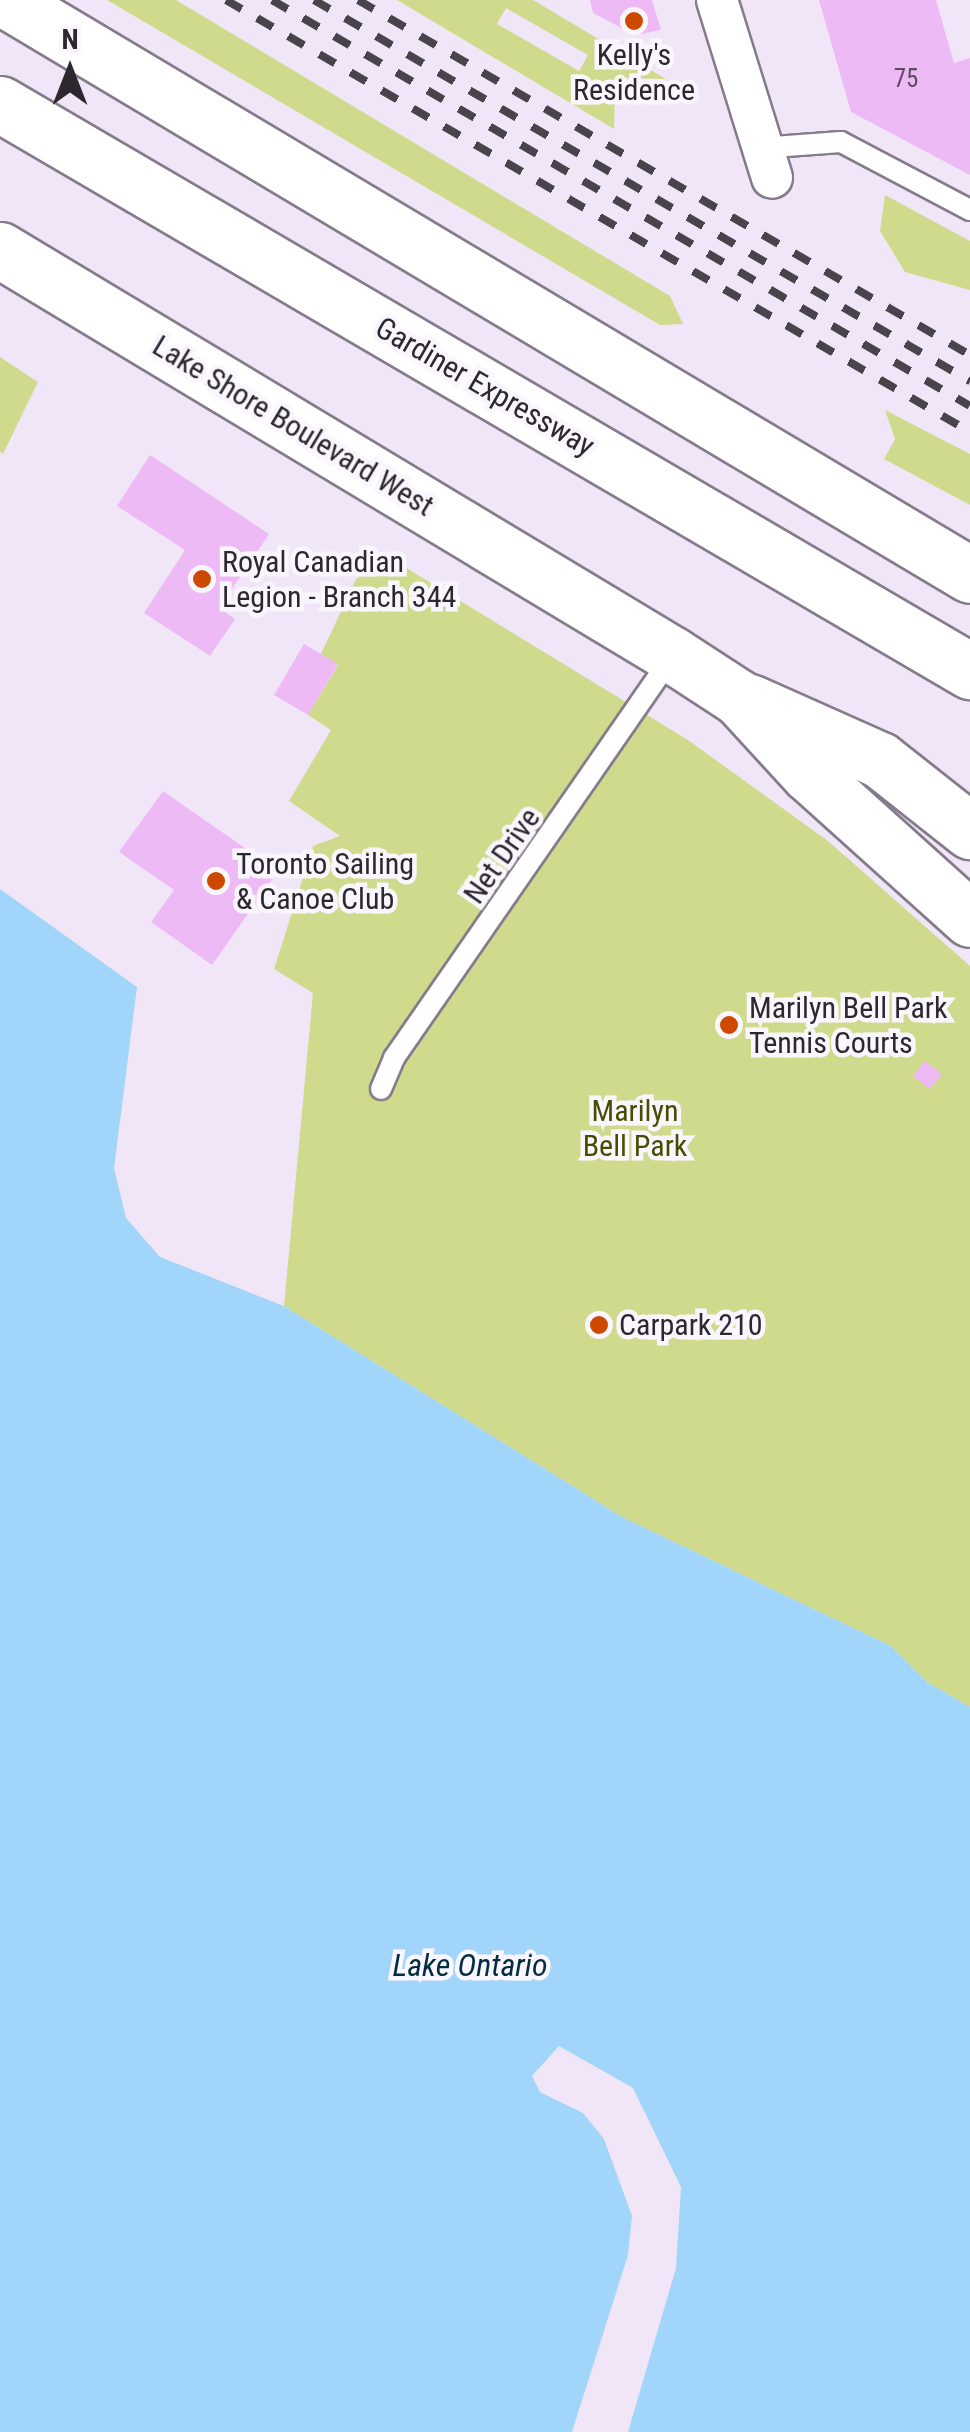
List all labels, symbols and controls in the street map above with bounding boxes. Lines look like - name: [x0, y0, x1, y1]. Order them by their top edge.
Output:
- marker: Kelly's Residence: [623, 10, 645, 32]
- north arrow: [20, 20, 120, 120]
- text: N: [61, 23, 79, 56]
- place label: Kelly's Residence: [573, 37, 695, 108]
- house number: 75: [894, 64, 918, 94]
- street label: Gardiner Expressway: [369, 310, 601, 464]
- street label: Lake Shore Boulevard West: [146, 328, 440, 524]
- place label: Royal Canadian Legion - Branch 344: [222, 544, 456, 614]
- marker: Royal Canadian Legion - Branch 344: [191, 568, 213, 590]
- street label: Net Drive: [456, 801, 548, 911]
- place label: Toronto Sailing & Canoe Club: [236, 846, 414, 916]
- marker: Toronto Sailing & Canoe Club: [205, 870, 227, 892]
- place label: Marilyn Bell Park Tennis Courts: [749, 990, 947, 1060]
- marker: Marilyn Bell Park Tennis Courts: [718, 1014, 740, 1036]
- park label: Marilyn Bell Park: [583, 1093, 687, 1164]
- place label: Carpark 210: [619, 1307, 763, 1343]
- marker: Carpark 210: [588, 1314, 610, 1336]
- water label: Lake Ontario: [392, 1946, 548, 1984]

